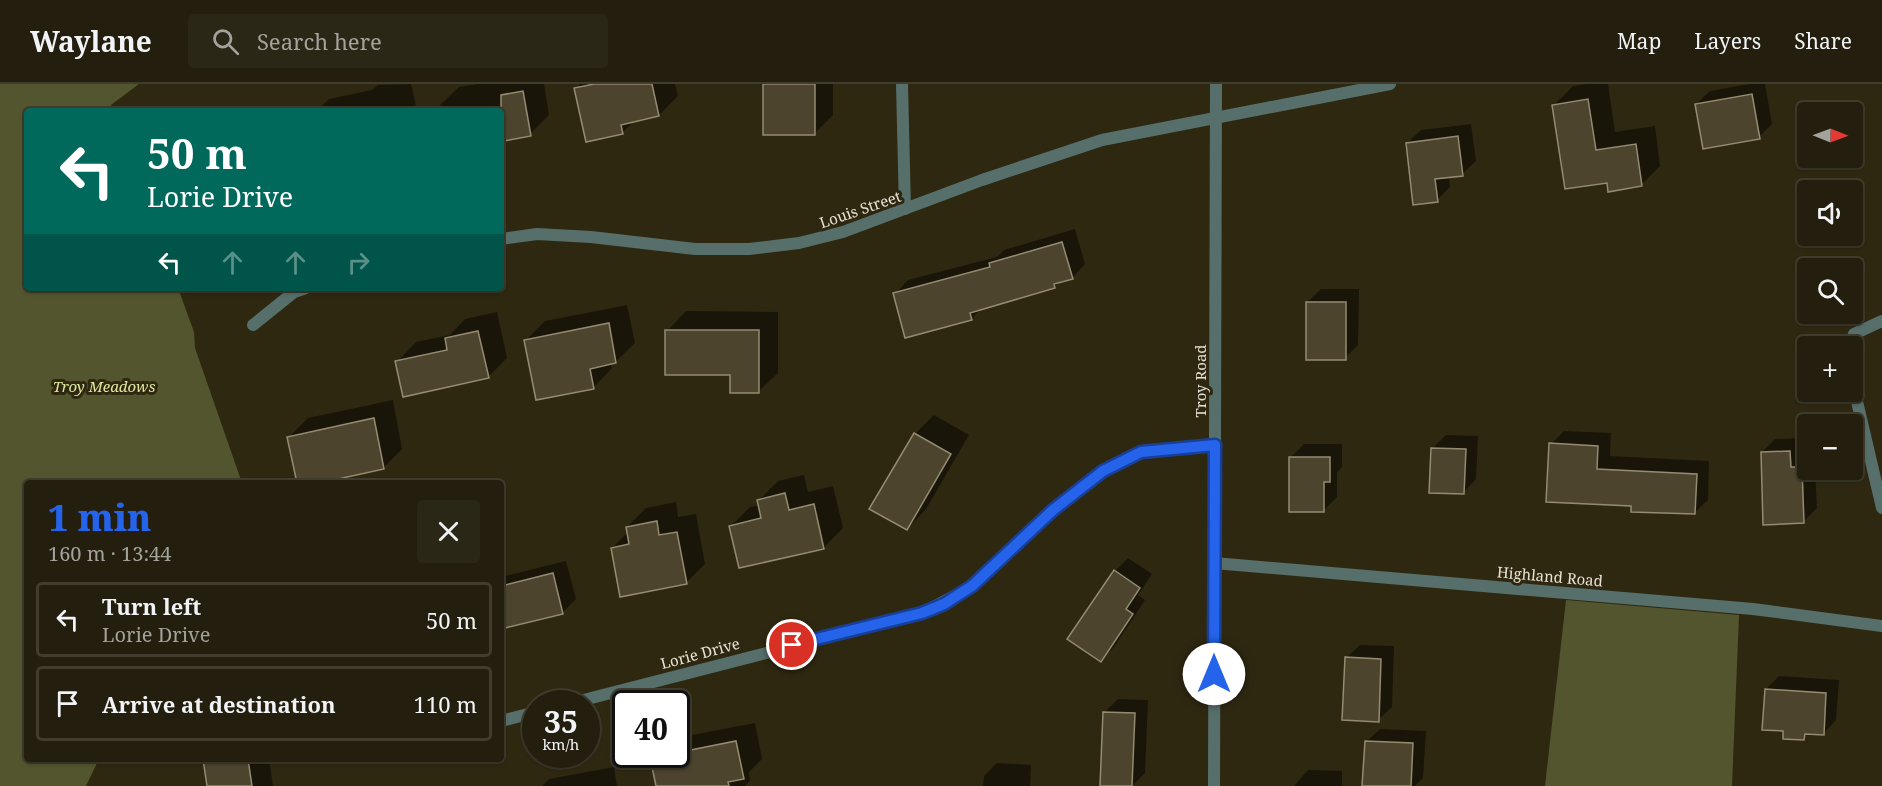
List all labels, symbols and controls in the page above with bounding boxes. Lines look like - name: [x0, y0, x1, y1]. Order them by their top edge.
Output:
- search box: [188, 14, 608, 68]
- text: Waylane: [30, 22, 152, 60]
- icon: search: [209, 25, 242, 58]
- text: Search here: [257, 26, 382, 56]
- text: Map: [1617, 27, 1661, 55]
- text: Layers: [1694, 27, 1761, 55]
- text: Share: [1794, 27, 1852, 55]
- north arrow: [1797, 102, 1863, 168]
- map controls: [1797, 102, 1863, 480]
- text: 50 m: [147, 124, 247, 181]
- icon: left: [48, 132, 126, 210]
- text: Lorie Drive: [147, 178, 293, 215]
- button: sound: [1797, 180, 1863, 246]
- street label: Louis Street: [817, 186, 903, 232]
- icon: left: [153, 246, 186, 279]
- icon: ahead: [216, 246, 249, 279]
- icon: ahead: [279, 246, 312, 279]
- icon: right: [342, 246, 375, 279]
- button: search: [1797, 258, 1863, 324]
- button: +: [1797, 336, 1863, 402]
- street label: Troy Road: [1190, 344, 1210, 418]
- park label: Troy Meadows: [53, 376, 155, 396]
- button: −: [1797, 414, 1863, 480]
- text: 1 min: [48, 493, 151, 542]
- button: close: [417, 500, 480, 563]
- text: 160 m · 13:44: [48, 540, 171, 567]
- street label: Highland Road: [1496, 561, 1604, 591]
- text: Turn left: [102, 591, 201, 621]
- icon: left: [51, 603, 84, 636]
- text: 50 m: [426, 605, 477, 635]
- pin: [766, 619, 817, 670]
- text: Lorie Drive: [102, 621, 210, 648]
- icon: arrive: [775, 628, 808, 661]
- street label: Lorie Drive: [658, 633, 742, 673]
- position arrow: [1182, 642, 1246, 706]
- icon: arrive: [51, 687, 84, 720]
- text: Arrive at destination: [102, 689, 336, 719]
- text: 110 m: [414, 689, 477, 719]
- speed limit sign: 40: [612, 690, 690, 768]
- text: 35: [544, 701, 578, 742]
- text: km/h: [543, 734, 579, 754]

